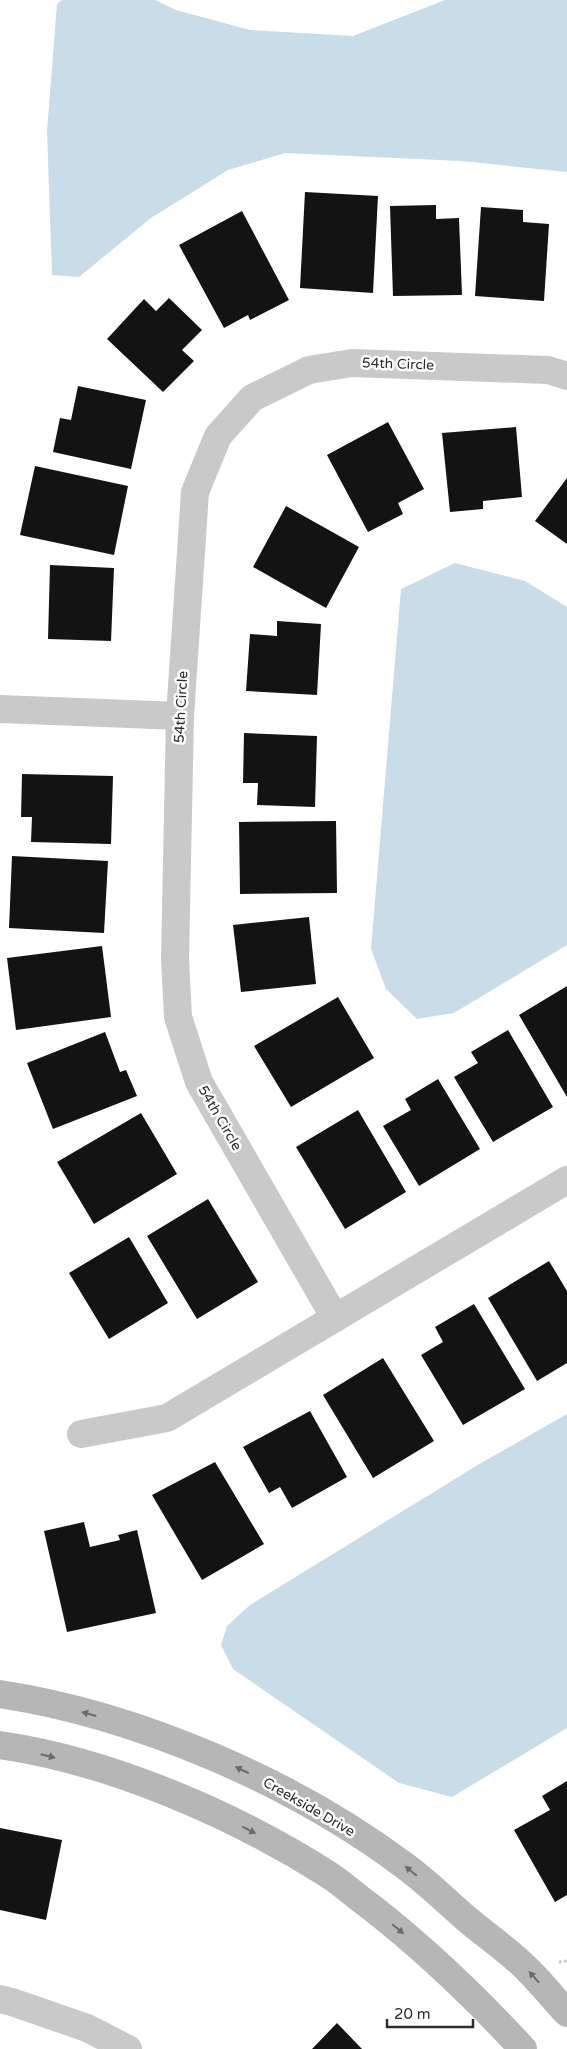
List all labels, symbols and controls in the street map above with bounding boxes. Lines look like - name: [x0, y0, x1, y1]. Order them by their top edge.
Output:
- street label: 54th Circle: [362, 354, 435, 374]
- street label: 54th Circle: [171, 670, 191, 744]
- street label: 54th Circle: [195, 1082, 245, 1154]
- one-way arrow: [82, 1710, 97, 1718]
- one-way arrow: [40, 1752, 55, 1760]
- one-way arrow: [235, 1766, 249, 1774]
- street label: Creekside Drive: [260, 1774, 358, 1840]
- one-way arrow: [241, 1826, 256, 1834]
- one-way arrow: [405, 1866, 418, 1877]
- one-way arrow: [392, 1923, 404, 1934]
- one-way arrow: [528, 1971, 540, 1983]
- scale bar: [387, 1996, 473, 2028]
- text: 20 m: [394, 2005, 431, 2023]

